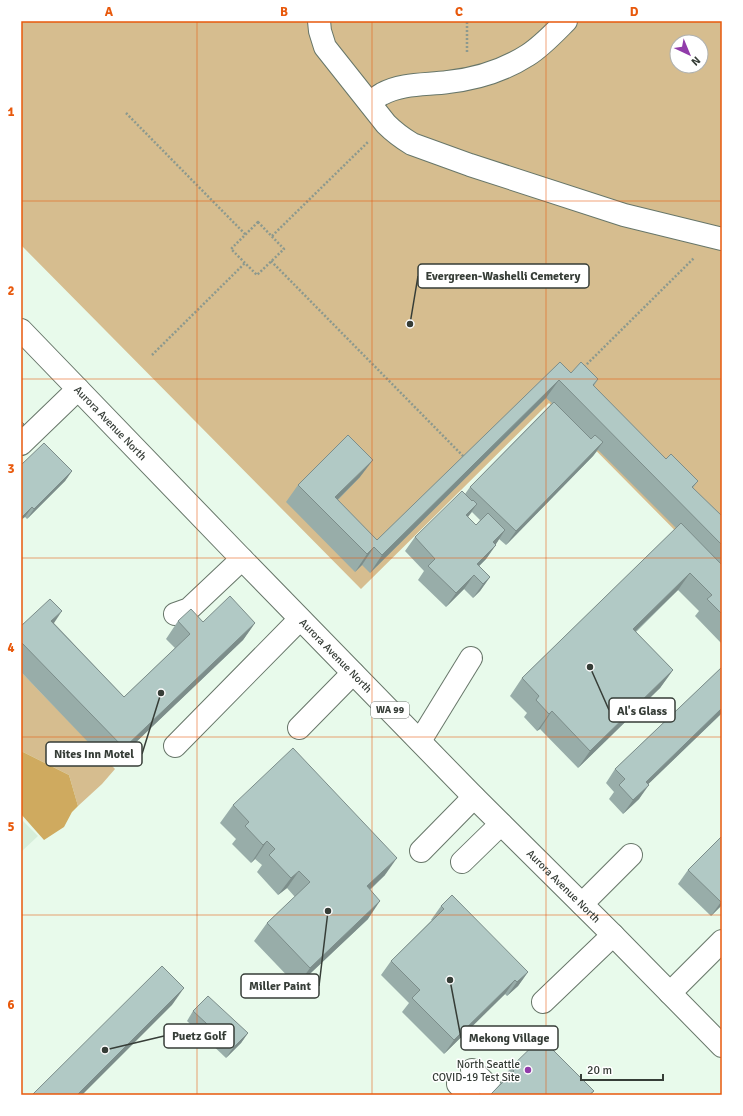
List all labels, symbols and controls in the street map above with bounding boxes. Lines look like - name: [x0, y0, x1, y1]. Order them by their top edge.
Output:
- text: A: [105, 4, 114, 20]
- text: B: [280, 4, 288, 20]
- text: C: [455, 4, 463, 20]
- text: D: [630, 4, 639, 20]
- north arrow: [669, 34, 709, 74]
- text: N: [688, 53, 703, 68]
- text: 1: [7, 104, 15, 120]
- callout: Evergreen-Washelli Cemetery: [418, 264, 589, 288]
- text: Evergreen-Washelli Cemetery: [425, 269, 581, 284]
- text: 2: [7, 283, 15, 299]
- street label: Aurora Avenue North: [72, 383, 149, 463]
- text: 3: [7, 461, 15, 477]
- street label: Aurora Avenue North: [297, 616, 375, 695]
- text: 4: [7, 640, 15, 656]
- callout: Al's Glass: [609, 698, 675, 722]
- road number: WA 99: [371, 702, 409, 718]
- text: Al's Glass: [617, 704, 668, 719]
- callout: Nites Inn Motel: [46, 742, 142, 766]
- text: Nites Inn Motel: [54, 747, 134, 762]
- text: 5: [7, 819, 15, 835]
- street label: Aurora Avenue North: [524, 847, 603, 925]
- callout: Miller Paint: [241, 974, 319, 998]
- text: Miller Paint: [249, 979, 311, 994]
- text: 6: [7, 997, 15, 1013]
- callout: Puetz Golf: [164, 1024, 234, 1048]
- callout: Mekong Village: [461, 1026, 558, 1050]
- text: Puetz Golf: [172, 1029, 227, 1044]
- text: Mekong Village: [469, 1031, 549, 1046]
- scale bar: [581, 1056, 663, 1082]
- place label: North Seattle COVID-19 Test Site: [432, 1058, 520, 1084]
- text: 20 m: [587, 1063, 612, 1078]
- marker: North Seattle COVID-19 Test Site: [523, 1065, 533, 1075]

